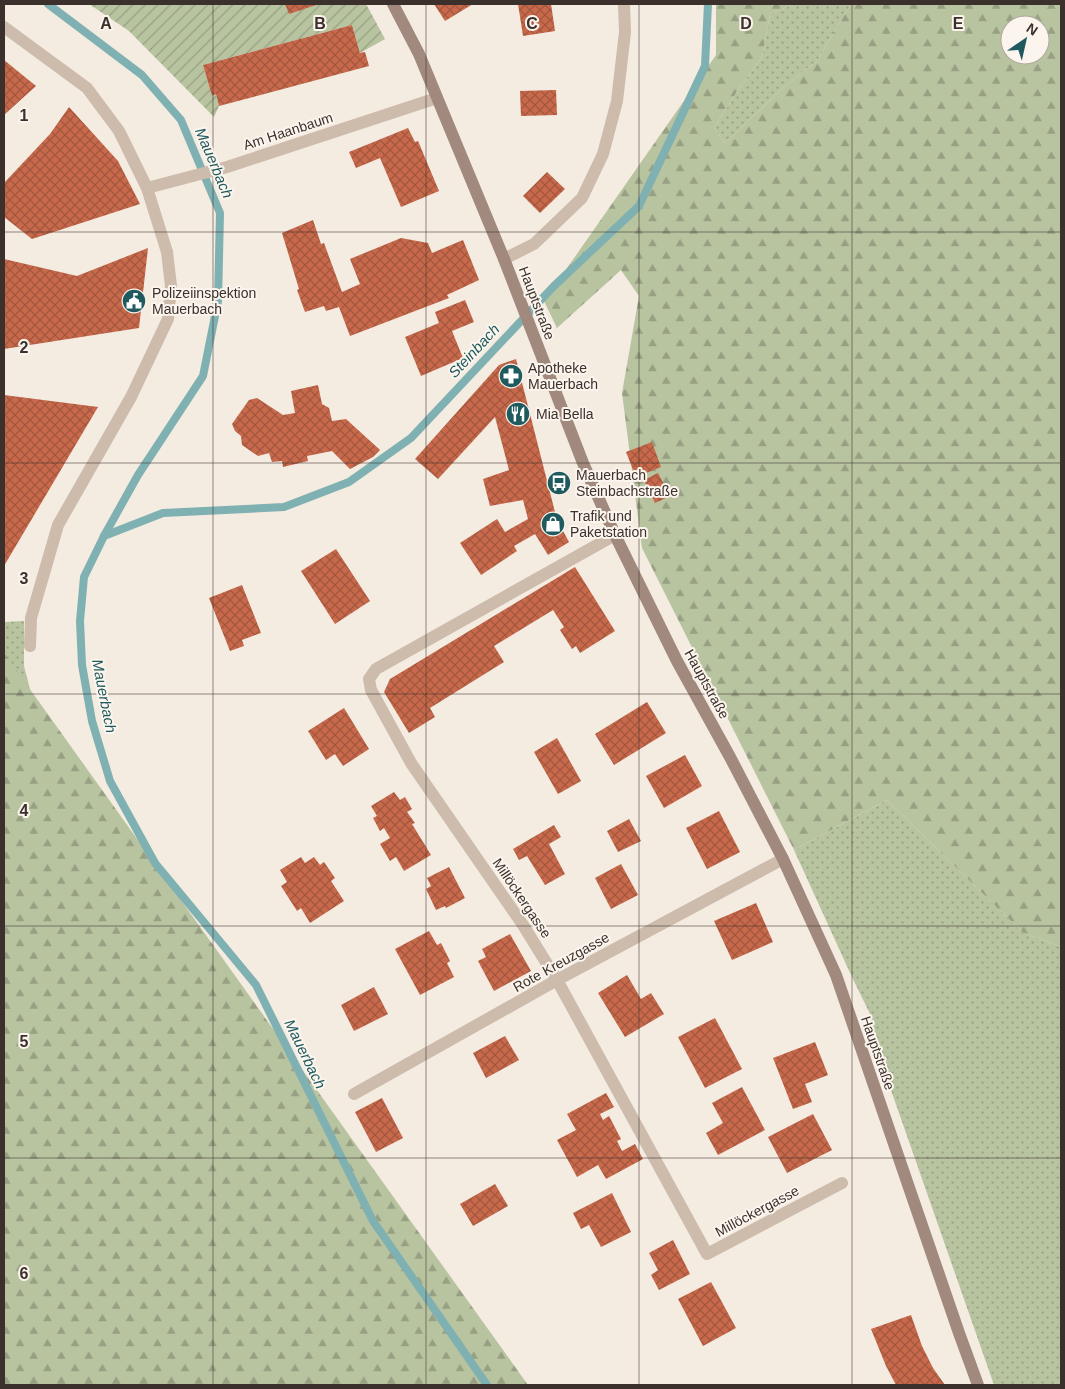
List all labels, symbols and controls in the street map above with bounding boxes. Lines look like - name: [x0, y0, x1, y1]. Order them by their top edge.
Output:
- text: A: [100, 15, 112, 32]
- text: B: [314, 15, 326, 32]
- text: C: [526, 15, 538, 32]
- text: D: [740, 15, 752, 32]
- text: E: [953, 15, 964, 32]
- north arrow: [1000, 15, 1050, 65]
- text: N: [1024, 20, 1041, 39]
- text: 1: [20, 107, 29, 124]
- street label: Am Haanbaum: [241, 109, 335, 153]
- water label: Mauerbach: [192, 125, 237, 201]
- street label: Hauptstraße: [516, 264, 558, 342]
- place label: Polizeiinspektion Mauerbach: [152, 285, 256, 317]
- public building icon: Polizeiinspektion Mauerbach: [121, 288, 147, 314]
- water label: Steinbach: [445, 320, 503, 381]
- text: 2: [20, 339, 29, 356]
- place label: Apotheke Mauerbach: [528, 360, 598, 392]
- pharmacy icon: Apotheke Mauerbach: [498, 363, 524, 389]
- restaurant icon: Mia Bella: [505, 401, 531, 427]
- place label: Mia Bella: [536, 406, 594, 422]
- place label: Mauerbach Steinbachstraße: [576, 467, 678, 499]
- bus stop icon: Mauerbach Steinbachstraße: [546, 470, 572, 496]
- place label: Trafik und Paketstation: [570, 508, 647, 540]
- shop icon: Trafik und Paketstation: [540, 511, 566, 537]
- text: 3: [20, 570, 29, 587]
- street label: Hauptstraße: [681, 646, 733, 722]
- water label: Mauerbach: [89, 657, 120, 734]
- text: 4: [20, 802, 29, 819]
- street label: Millöckergasse: [489, 855, 555, 941]
- street label: Rote Kreuzgasse: [510, 929, 612, 995]
- street label: Hauptstraße: [858, 1014, 898, 1092]
- water label: Mauerbach: [281, 1016, 330, 1091]
- text: 5: [20, 1033, 29, 1050]
- street label: Millöckergasse: [712, 1182, 802, 1240]
- text: 6: [20, 1265, 29, 1282]

